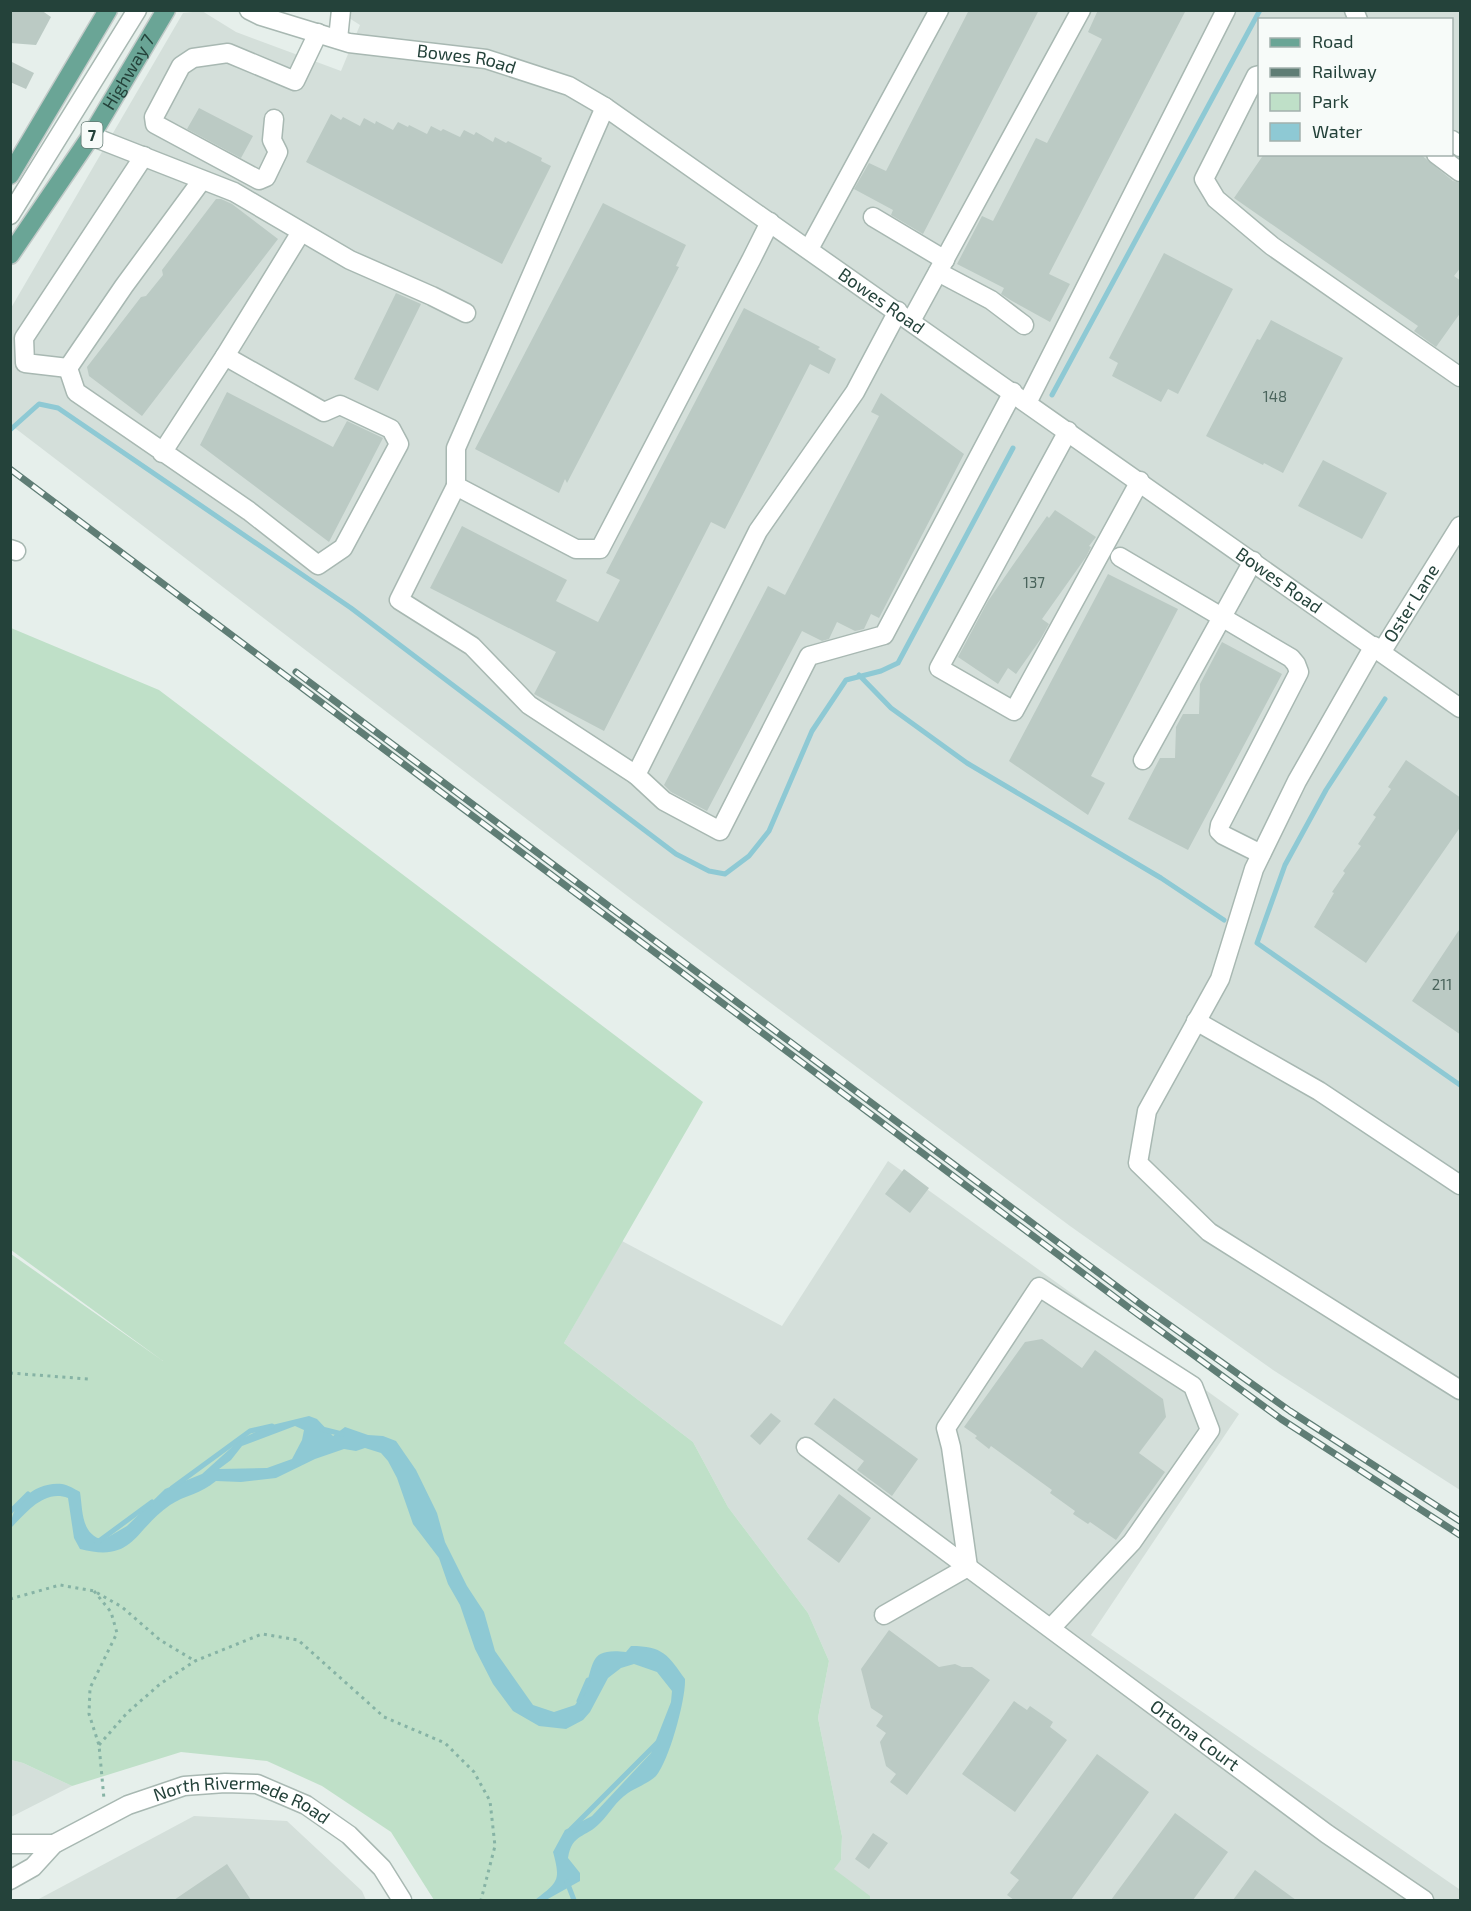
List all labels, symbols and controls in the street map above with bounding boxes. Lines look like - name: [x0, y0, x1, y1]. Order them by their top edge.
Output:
- legend: [1258, 18, 1453, 156]
- street label: Highway 7: [97, 30, 159, 114]
- text: Road: [1312, 30, 1353, 52]
- street label: Bowes Road: [416, 39, 519, 78]
- text: Railway: [1312, 60, 1377, 82]
- text: Park: [1312, 90, 1349, 112]
- text: Water: [1312, 120, 1362, 142]
- road number: 7: [82, 122, 103, 148]
- street label: Bowes Road: [834, 262, 929, 338]
- house number: 148: [1263, 387, 1287, 405]
- street label: Bowes Road: [1232, 542, 1327, 618]
- street label: Oster Lane: [1378, 560, 1443, 646]
- house number: 137: [1023, 573, 1045, 591]
- house number: 211: [1432, 975, 1452, 993]
- street label: Ortona Court: [1146, 1695, 1244, 1775]
- street label: North Rivermede Road: [150, 1771, 335, 1828]

